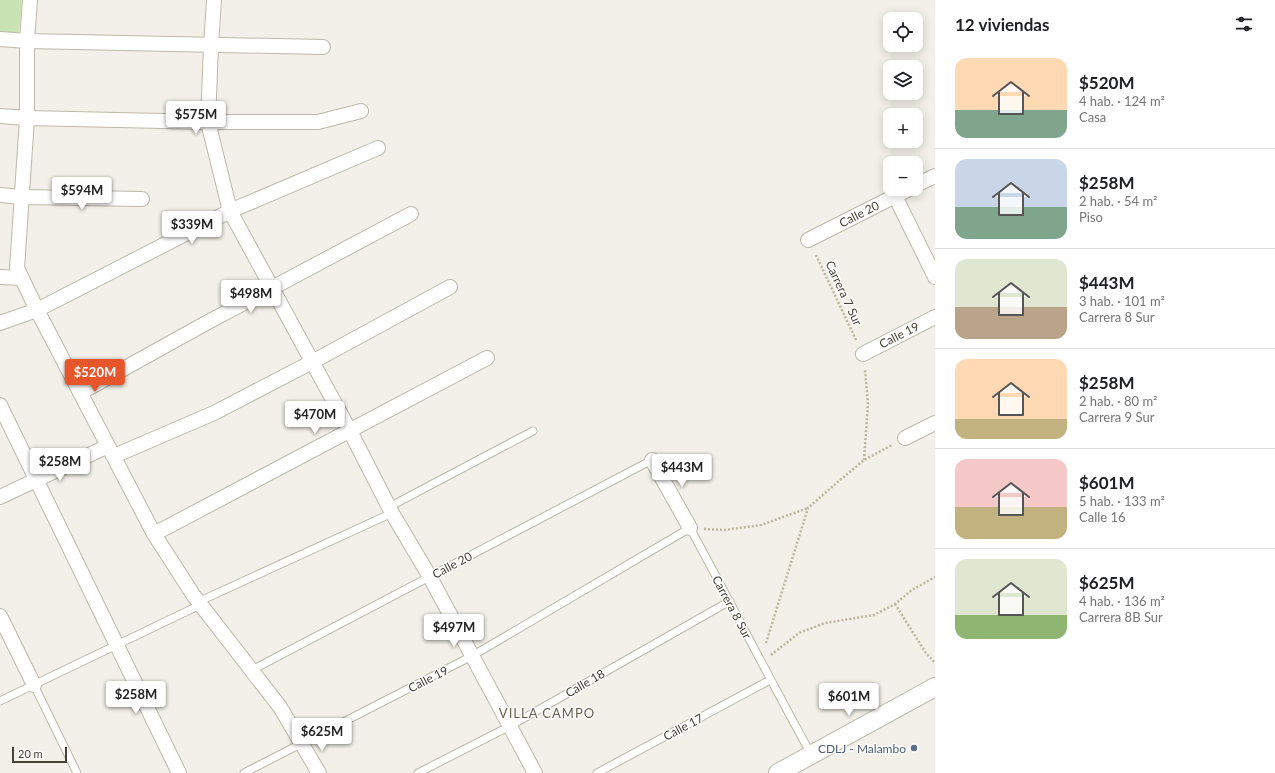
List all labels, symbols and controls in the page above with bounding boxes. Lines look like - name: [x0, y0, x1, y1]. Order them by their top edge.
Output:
- map controls: [883, 12, 923, 196]
- button: locate: [883, 12, 923, 52]
- icon: filters: [1233, 13, 1255, 35]
- text: 12 viviendas: [955, 14, 1049, 35]
- button: layers: [883, 60, 923, 100]
- text: $520M: [1079, 72, 1135, 93]
- icon: home: [987, 74, 1035, 122]
- text: 4 hab. · 124 m²: [1079, 93, 1165, 109]
- pin: $575M: [168, 101, 224, 135]
- text: $575M: [175, 106, 217, 122]
- button: +: [883, 108, 923, 148]
- text: Casa: [1079, 109, 1106, 125]
- button: −: [883, 156, 923, 196]
- text: $258M: [1079, 172, 1135, 193]
- icon: home: [987, 175, 1035, 223]
- pin: $594M: [54, 177, 110, 211]
- text: $594M: [61, 182, 103, 198]
- text: 2 hab. · 54 m²: [1079, 193, 1157, 209]
- street label: Calle 20: [836, 198, 882, 230]
- text: Piso: [1079, 209, 1103, 225]
- pin: $339M: [164, 211, 220, 245]
- text: $339M: [171, 216, 213, 232]
- street label: Carrera 7 Sur: [822, 258, 866, 328]
- text: $443M: [1079, 272, 1135, 293]
- icon: home: [987, 275, 1035, 323]
- pin: $498M: [223, 280, 279, 314]
- text: $498M: [230, 285, 272, 301]
- text: 3 hab. · 101 m²: [1079, 293, 1165, 309]
- text: Carrera 8 Sur: [1079, 309, 1154, 325]
- street label: Calle 19: [876, 319, 922, 351]
- pin: $520M: [67, 359, 123, 393]
- text: $520M: [74, 364, 116, 380]
- text: $258M: [1079, 372, 1135, 393]
- icon: home: [987, 375, 1035, 423]
- text: 2 hab. · 80 m²: [1079, 393, 1157, 409]
- pin: $470M: [287, 401, 343, 435]
- text: $470M: [294, 406, 336, 422]
- text: Carrera 9 Sur: [1079, 409, 1154, 425]
- pin: $258M: [32, 448, 88, 482]
- text: $258M: [39, 453, 81, 469]
- pin: $443M: [654, 454, 710, 488]
- text: $443M: [661, 459, 703, 475]
- text: $601M: [1079, 472, 1135, 493]
- icon: home: [987, 475, 1035, 523]
- text: 5 hab. · 133 m²: [1079, 493, 1165, 509]
- text: Calle 16: [1079, 509, 1126, 525]
- street label: Calle 20: [430, 548, 475, 582]
- text: $625M: [1079, 572, 1135, 593]
- street label: Carrera 8 Sur: [709, 573, 755, 642]
- icon: home: [987, 575, 1035, 623]
- text: 4 hab. · 136 m²: [1079, 593, 1165, 609]
- text: Carrera 8B Sur: [1079, 609, 1163, 625]
- pin: $497M: [426, 614, 482, 648]
- text: $497M: [433, 619, 475, 635]
- street label: Calle 19: [405, 663, 451, 695]
- street label: Calle 18: [563, 666, 607, 700]
- pin: $258M: [108, 681, 164, 715]
- pin: $601M: [821, 683, 877, 717]
- text: $258M: [115, 686, 157, 702]
- text: $601M: [828, 688, 870, 704]
- district label: VILLA CAMPO: [499, 705, 595, 721]
- street label: Calle 17: [661, 710, 706, 744]
- pin: $625M: [294, 718, 350, 752]
- text: $625M: [301, 723, 343, 739]
- place label: CDLJ - Malambo: [818, 741, 906, 756]
- marker: CDLJ - Malambo: [909, 743, 919, 753]
- scale bar: [12, 745, 67, 764]
- text: 20 m: [18, 747, 43, 760]

